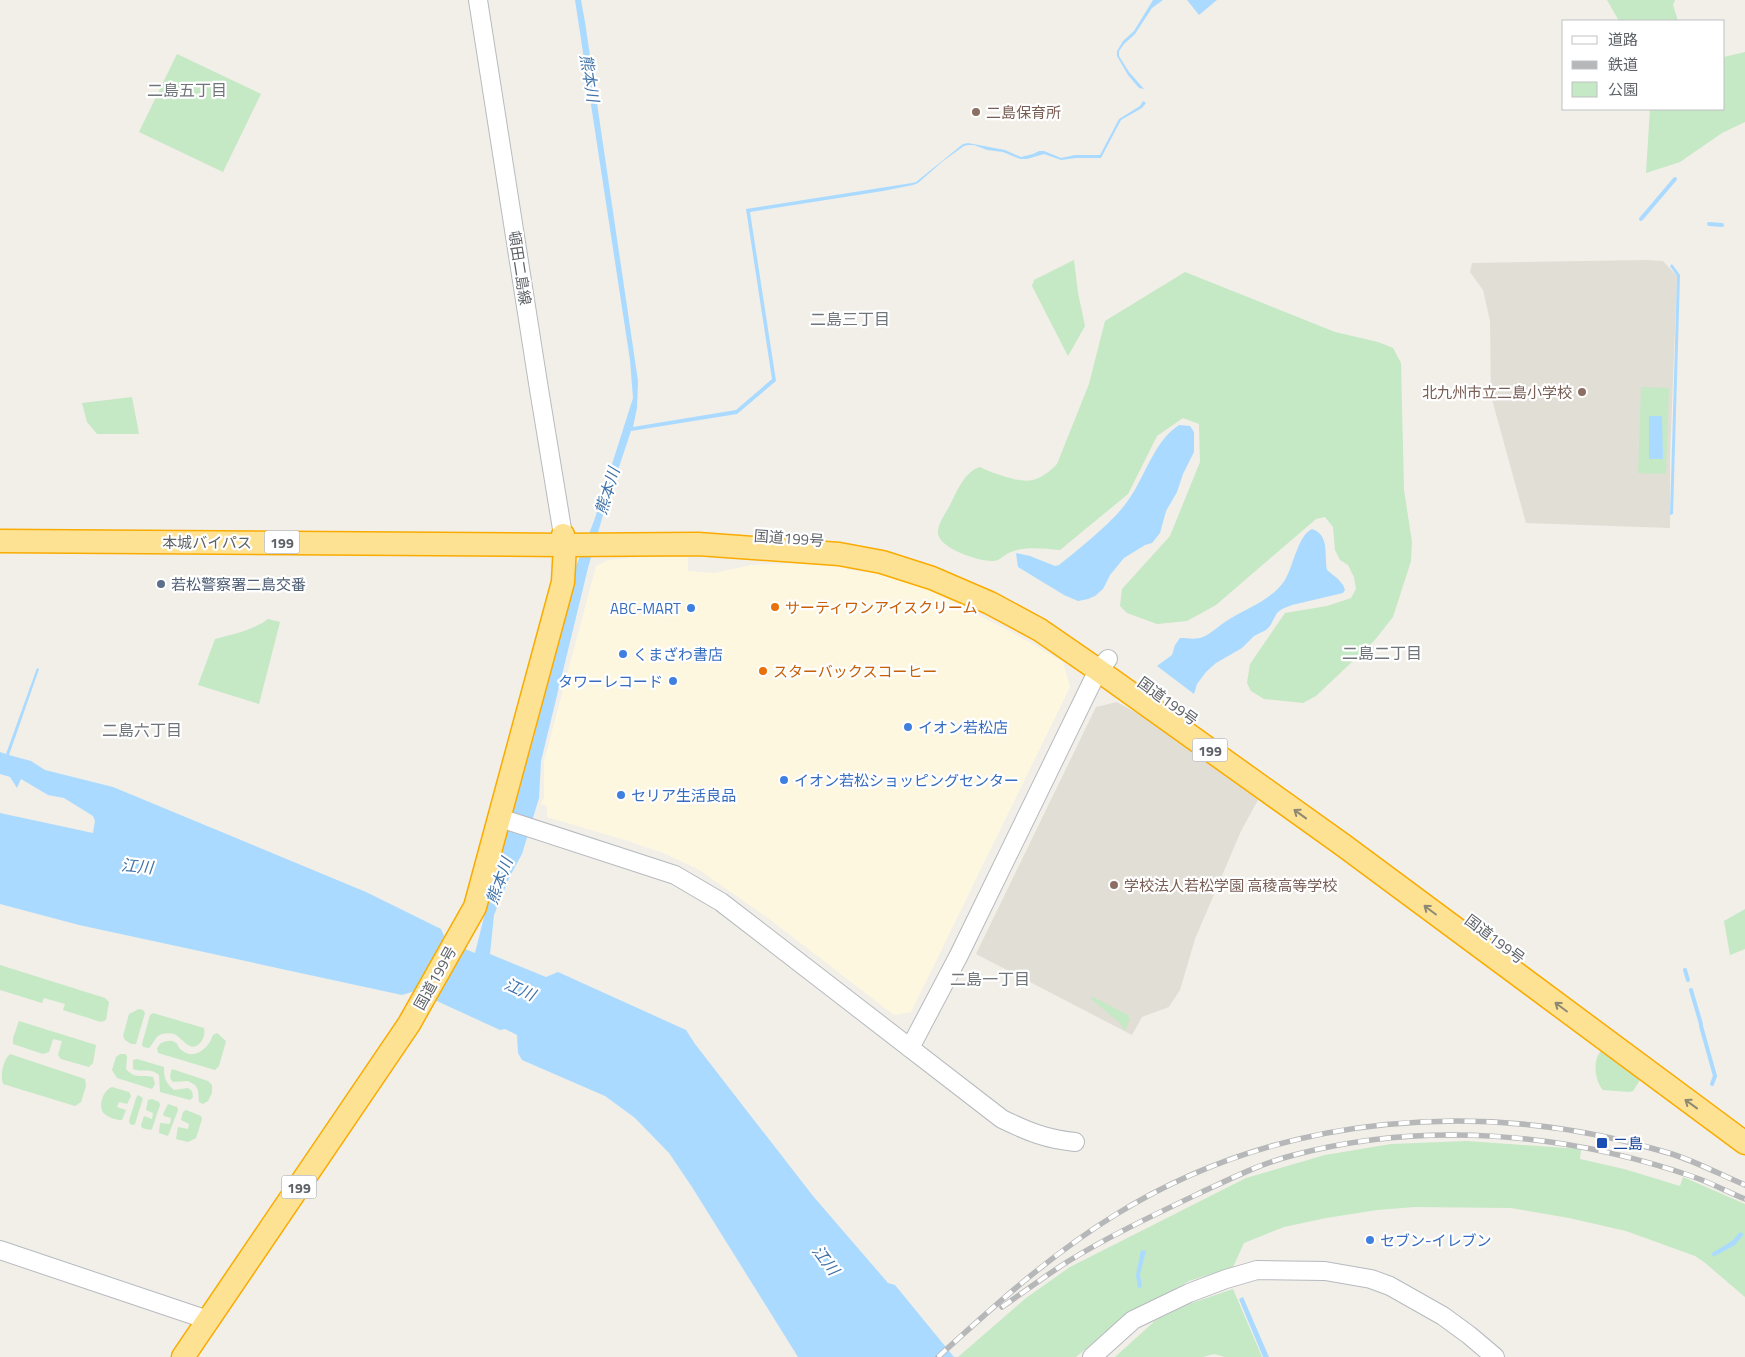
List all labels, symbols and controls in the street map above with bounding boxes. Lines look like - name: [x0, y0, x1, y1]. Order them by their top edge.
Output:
- legend: [1562, 20, 1725, 110]
- text: 道路: [1608, 28, 1638, 51]
- water label: 熊本川: [574, 52, 606, 106]
- text: 鉄道: [1608, 53, 1638, 76]
- district label: 二島五丁目: [147, 78, 227, 102]
- text: 公園: [1608, 78, 1638, 101]
- place label: 二島保育所: [986, 101, 1061, 124]
- marker: 二島保育所: [970, 106, 982, 118]
- street label: 頓田二島線: [503, 229, 537, 307]
- district label: 二島三丁目: [810, 307, 890, 331]
- place label: 北九州市立二島小学校: [1422, 381, 1572, 404]
- marker: 北九州市立二島小学校: [1576, 386, 1588, 398]
- water label: 熊本川: [589, 463, 626, 517]
- street label: 国道199号: [753, 524, 825, 552]
- road number: 199: [264, 530, 300, 554]
- street label: 本城バイパス: [162, 531, 252, 554]
- place label: 若松警察署二島交番: [171, 573, 306, 596]
- marker: 若松警察署二島交番: [155, 578, 167, 590]
- place label: サーティワンアイスクリーム: [785, 596, 977, 619]
- place label: ABC-MART: [610, 597, 681, 620]
- marker: サーティワンアイスクリーム: [769, 601, 781, 613]
- marker: ABC-MART: [685, 602, 697, 614]
- district label: 二島二丁目: [1342, 641, 1422, 665]
- place label: くまざわ書店: [633, 643, 723, 666]
- marker: くまざわ書店: [617, 648, 629, 660]
- place label: スターバックスコーヒー: [773, 660, 937, 683]
- marker: スターバックスコーヒー: [757, 665, 769, 677]
- place label: タワーレコード: [558, 670, 663, 693]
- street label: 国道199号: [1133, 671, 1203, 731]
- marker: タワーレコード: [667, 675, 679, 687]
- place label: イオン若松店: [918, 716, 1008, 739]
- district label: 二島六丁目: [102, 718, 182, 742]
- marker: イオン若松店: [902, 721, 914, 733]
- road number: 199: [1192, 738, 1228, 762]
- place label: イオン若松ショッピングセンター: [794, 769, 1019, 792]
- marker: イオン若松ショッピングセンター: [778, 774, 790, 786]
- place label: セリア生活良品: [631, 784, 736, 807]
- marker: セリア生活良品: [615, 789, 627, 801]
- one-way arrow: [1293, 809, 1307, 819]
- water label: 熊本川: [480, 852, 519, 908]
- water label: 江川: [120, 853, 156, 880]
- place label: 学校法人若松学園 高稜高等学校: [1124, 874, 1337, 897]
- marker: 学校法人若松学園 高稜高等学校: [1108, 879, 1120, 891]
- one-way arrow: [1424, 905, 1438, 915]
- street label: 国道199号: [1460, 909, 1530, 969]
- street label: 国道199号: [408, 942, 462, 1014]
- district label: 二島一丁目: [950, 967, 1030, 991]
- water label: 江川: [500, 972, 541, 1007]
- one-way arrow: [1554, 1002, 1568, 1012]
- one-way arrow: [1685, 1099, 1699, 1109]
- place label: 二島: [1613, 1132, 1643, 1155]
- marker: 二島: [1595, 1136, 1609, 1150]
- road number: 199: [282, 1176, 316, 1198]
- place label: セブン-イレブン: [1380, 1229, 1492, 1252]
- marker: セブン-イレブン: [1364, 1234, 1376, 1246]
- water label: 江川: [807, 1240, 846, 1282]

